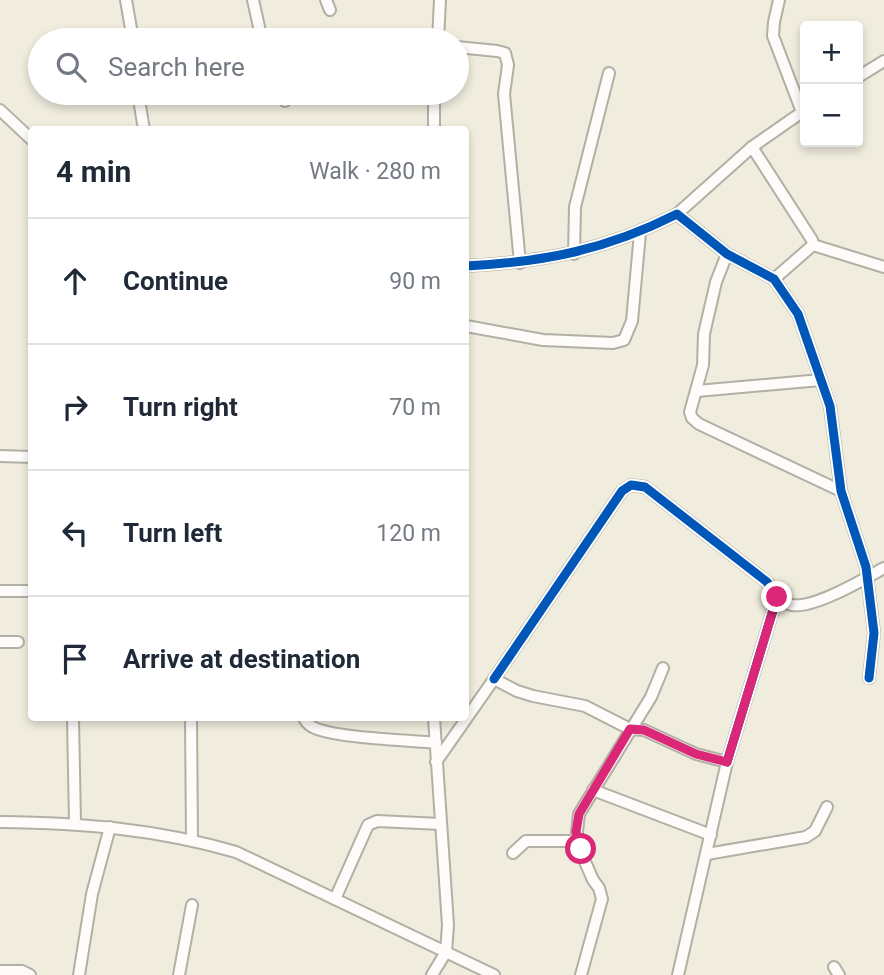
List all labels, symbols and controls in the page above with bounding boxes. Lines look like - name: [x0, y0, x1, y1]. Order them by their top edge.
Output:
- map controls: [800, 21, 863, 147]
- button: +: [800, 21, 863, 84]
- search box: [28, 28, 469, 105]
- icon: search: [52, 48, 90, 86]
- text: Search here: [108, 52, 245, 82]
- button: −: [800, 84, 863, 147]
- text: 4 min: [56, 154, 131, 189]
- text: Walk · 280 m: [309, 158, 441, 185]
- icon: ahead: [56, 262, 94, 300]
- text: Continue: [123, 266, 228, 296]
- text: 90 m: [389, 268, 441, 295]
- icon: right: [56, 388, 94, 426]
- text: Turn right: [123, 392, 238, 422]
- text: 70 m: [389, 394, 441, 421]
- icon: left: [56, 514, 94, 552]
- text: Turn left: [123, 518, 222, 548]
- text: 120 m: [376, 520, 441, 547]
- route end: [761, 581, 792, 612]
- icon: arrive: [56, 640, 94, 678]
- text: Arrive at destination: [123, 644, 360, 674]
- route start: [565, 833, 596, 864]

